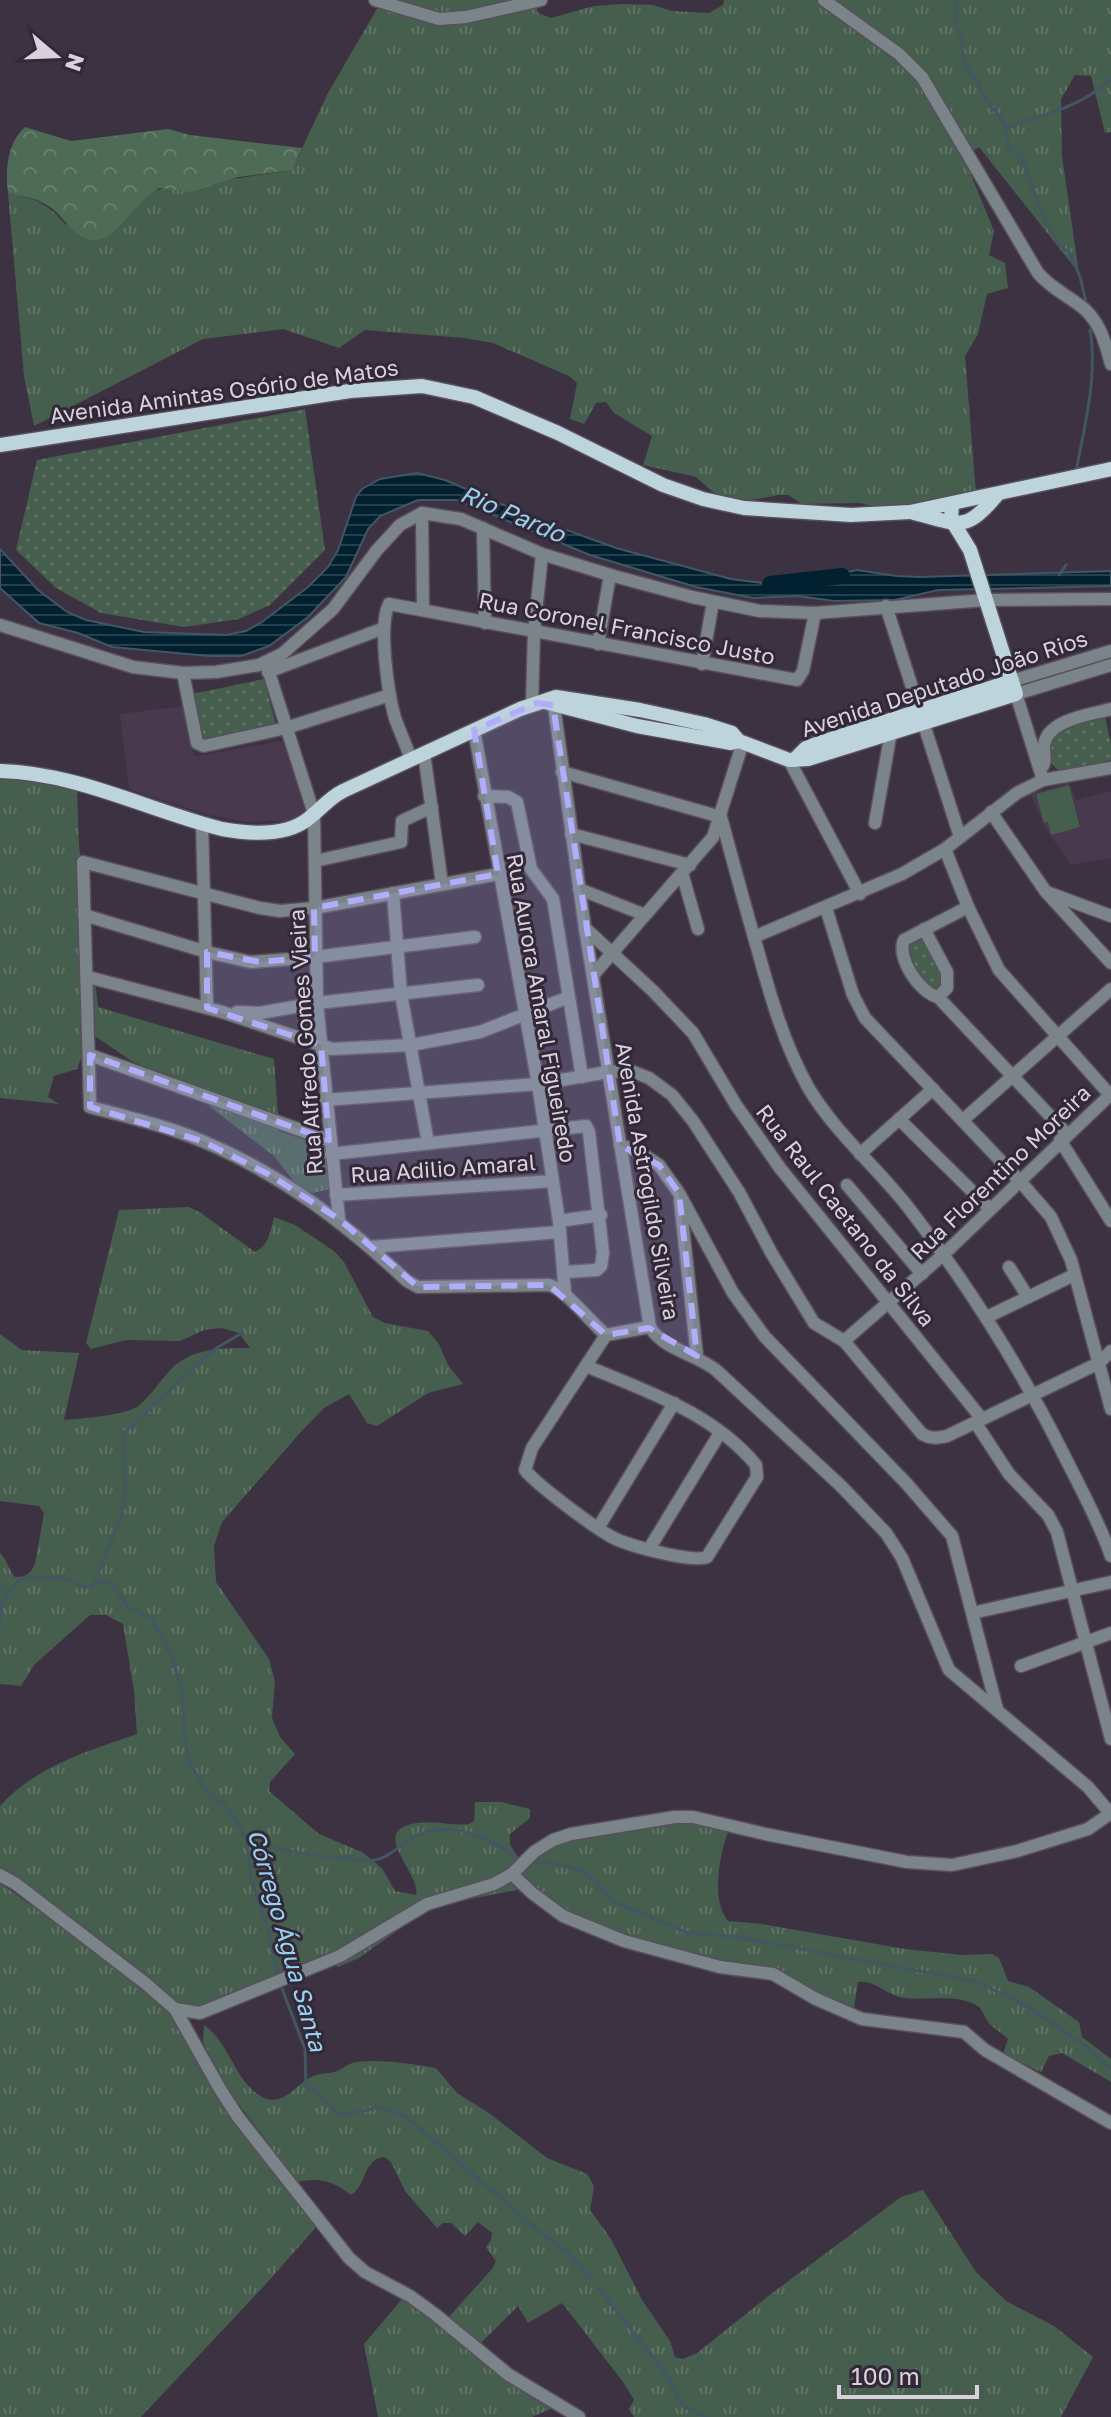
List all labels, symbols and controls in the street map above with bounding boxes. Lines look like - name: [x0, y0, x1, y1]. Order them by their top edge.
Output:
- north arrow: [16, 16, 96, 96]
- text: N: [60, 50, 91, 75]
- street label: Avenida Amintas Osório de Matos: [48, 353, 400, 429]
- water label: Rio Pardo: [456, 478, 571, 549]
- street label: Rua Coronel Francisco Justo: [477, 586, 777, 670]
- street label: Avenida Deputado João Rios: [797, 624, 1091, 742]
- street label: Rua Aurora Amaral Figueiredo: [501, 851, 583, 1165]
- street label: Rua Alfredo Gomes Vieira: [282, 908, 328, 1176]
- street label: Avenida Astrogildo Silveira: [610, 1040, 686, 1322]
- street label: Rua Florentino Moreira: [904, 1079, 1096, 1265]
- street label: Rua Raul Caetano da Silva: [751, 1099, 941, 1331]
- street label: Rua Adilio Amaral: [349, 1148, 537, 1188]
- water label: Córrego Água Santa: [241, 1826, 334, 2056]
- scale bar: [839, 2349, 977, 2399]
- text: 100 m: [851, 2361, 920, 2390]

